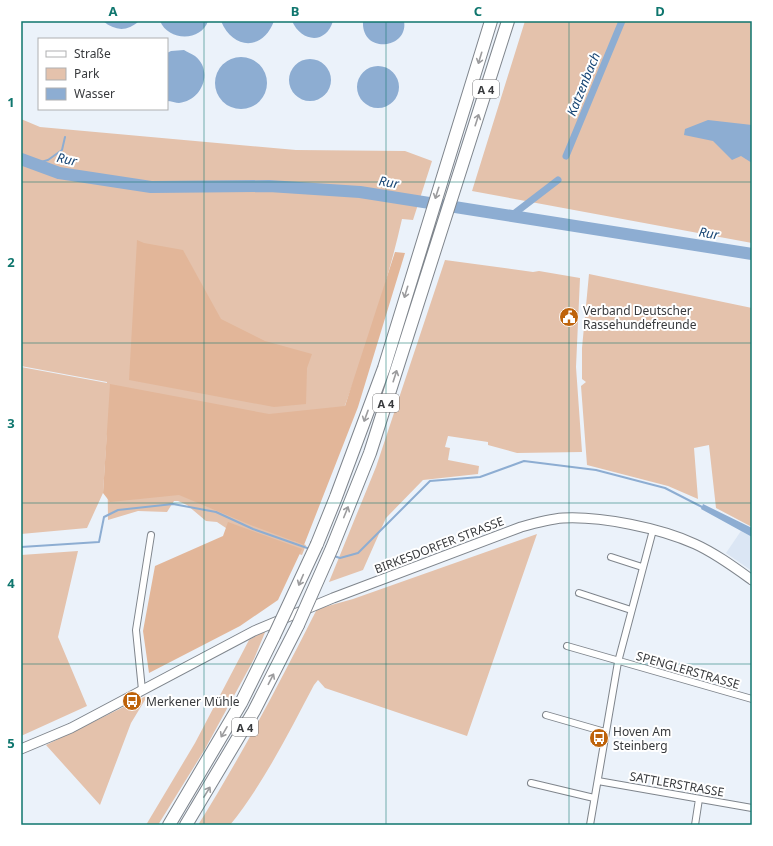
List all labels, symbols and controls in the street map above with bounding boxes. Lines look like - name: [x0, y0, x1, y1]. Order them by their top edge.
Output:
- text: A: [109, 2, 118, 20]
- text: B: [291, 2, 299, 20]
- text: C: [474, 2, 482, 20]
- text: D: [655, 2, 665, 20]
- legend: [38, 38, 168, 110]
- text: Straße: [74, 45, 111, 62]
- water label: Katzenbach: [562, 50, 604, 118]
- one-way arrow: [475, 52, 483, 64]
- text: Park: [74, 65, 100, 82]
- road number: A 4: [473, 80, 499, 98]
- text: Wasser: [74, 85, 115, 102]
- text: 1: [7, 93, 15, 111]
- one-way arrow: [473, 115, 481, 127]
- water label: Rur: [55, 148, 80, 170]
- water label: Rur: [378, 172, 401, 193]
- one-way arrow: [433, 186, 440, 199]
- water label: Rur: [698, 223, 721, 244]
- text: 2: [7, 253, 15, 271]
- one-way arrow: [402, 286, 410, 298]
- place label: Verband Deutscher Rassehundefreunde: [583, 302, 697, 333]
- public building icon: Verband Deutscher Rassehundefreunde: [558, 306, 580, 328]
- one-way arrow: [392, 370, 399, 383]
- road number: A 4: [373, 394, 399, 412]
- one-way arrow: [362, 409, 370, 421]
- text: 3: [7, 414, 15, 432]
- one-way arrow: [343, 506, 351, 518]
- street label: BIRKESDORFER STRASSE: [372, 512, 506, 578]
- text: 4: [7, 574, 15, 592]
- one-way arrow: [297, 574, 305, 586]
- street label: SPENGLERSTRASSE: [634, 647, 742, 693]
- one-way arrow: [267, 673, 275, 685]
- bus stop icon: Merkener Mühle: [121, 690, 143, 712]
- place label: Merkener Mühle: [146, 693, 240, 710]
- road number: A 4: [232, 718, 258, 736]
- place label: Hoven Am Steinberg: [613, 723, 671, 754]
- one-way arrow: [220, 726, 228, 738]
- bus stop icon: Hoven Am Steinberg: [588, 727, 610, 749]
- text: 5: [7, 734, 15, 752]
- street label: SATTLERSTRASSE: [628, 767, 726, 801]
- one-way arrow: [203, 787, 211, 798]

